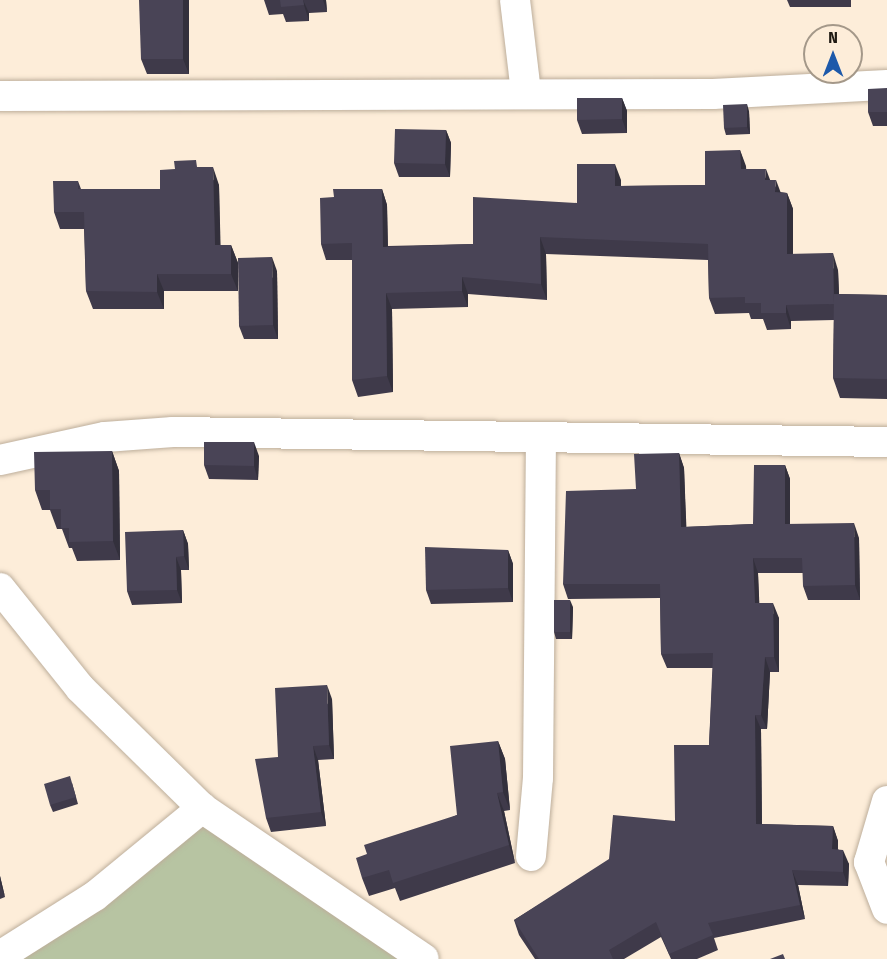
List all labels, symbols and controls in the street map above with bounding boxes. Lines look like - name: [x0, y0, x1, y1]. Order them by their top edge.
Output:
- north arrow: [803, 24, 863, 84]
- text: N: [828, 28, 838, 47]

